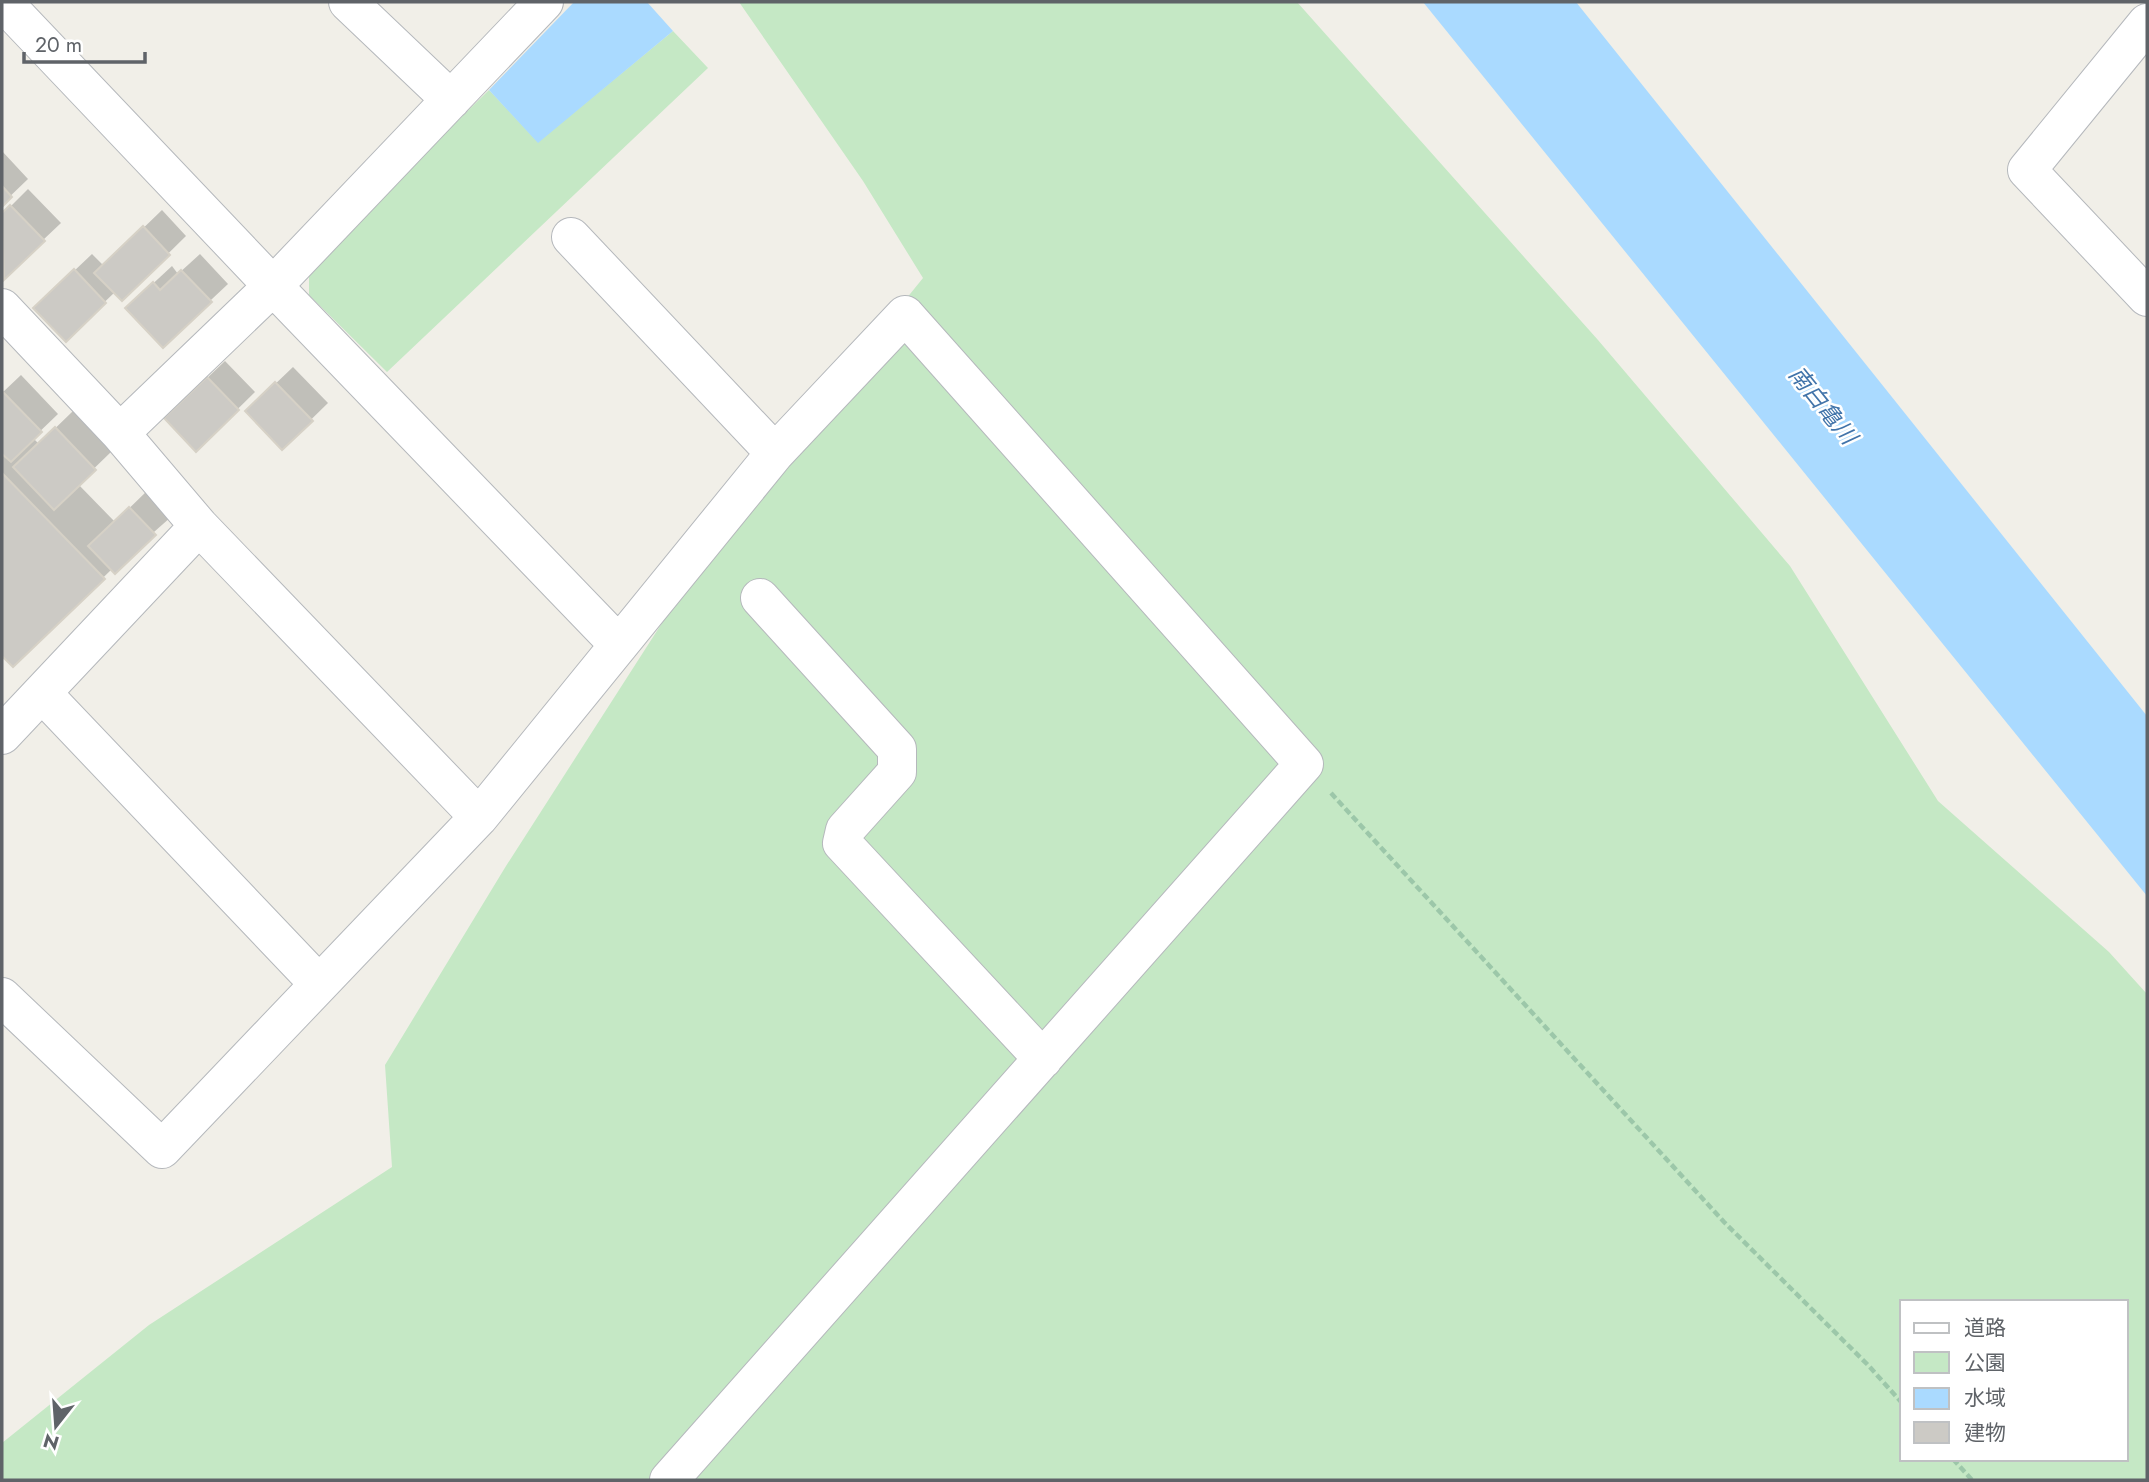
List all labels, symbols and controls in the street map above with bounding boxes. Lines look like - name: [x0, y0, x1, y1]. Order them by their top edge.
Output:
- scale bar: [24, 21, 145, 65]
- text: 20 m: [35, 30, 82, 60]
- water label: 南白亀川: [1781, 359, 1867, 454]
- legend: [1900, 1300, 2128, 1461]
- text: 道路: [1964, 1313, 2006, 1343]
- text: 公園: [1964, 1348, 2006, 1378]
- text: 水域: [1964, 1383, 2006, 1413]
- north arrow: [21, 1391, 91, 1461]
- text: 建物: [1964, 1418, 2006, 1448]
- text: N: [40, 1427, 62, 1457]

